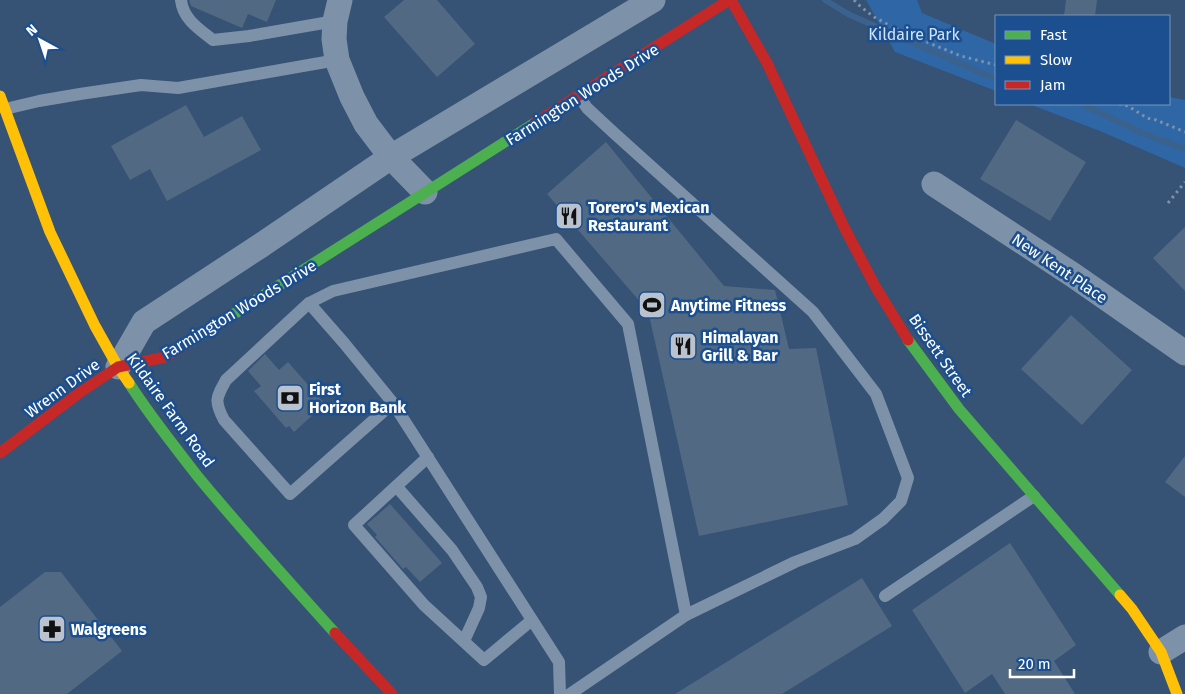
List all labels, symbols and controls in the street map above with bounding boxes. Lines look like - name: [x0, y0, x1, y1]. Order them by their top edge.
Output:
- north arrow: [15, 15, 65, 65]
- legend: [995, 15, 1170, 105]
- text: N: [23, 21, 41, 40]
- park label: Kildaire Park: [868, 25, 961, 44]
- text: Fast: [1040, 26, 1067, 44]
- street label: Farmington Woods Drive: [502, 40, 662, 149]
- text: Slow: [1040, 51, 1072, 69]
- text: Jam: [1040, 76, 1066, 94]
- place label: Torero's Mexican Restaurant: [588, 198, 710, 235]
- restaurant icon: Torero's Mexican Restaurant: [554, 201, 584, 231]
- street label: New Kent Place: [1008, 229, 1111, 307]
- street label: Farmington Woods Drive: [159, 256, 320, 363]
- sports icon: Anytime Fitness: [637, 290, 667, 320]
- place label: Anytime Fitness: [670, 296, 786, 315]
- street label: Bissett Street: [905, 310, 976, 401]
- place label: Himalayan Grill & Bar: [702, 328, 778, 365]
- restaurant icon: Himalayan Grill & Bar: [668, 331, 698, 361]
- street label: Kildaire Farm Road: [123, 349, 218, 471]
- street label: Wrenn Drive: [21, 355, 104, 422]
- place label: First Horizon Bank: [309, 380, 406, 417]
- bank icon: First Horizon Bank: [275, 383, 305, 413]
- pharmacy icon: Walgreens: [37, 614, 67, 644]
- place label: Walgreens: [71, 620, 147, 639]
- scale bar: [1010, 646, 1074, 678]
- text: 20 m: [1018, 655, 1051, 673]

